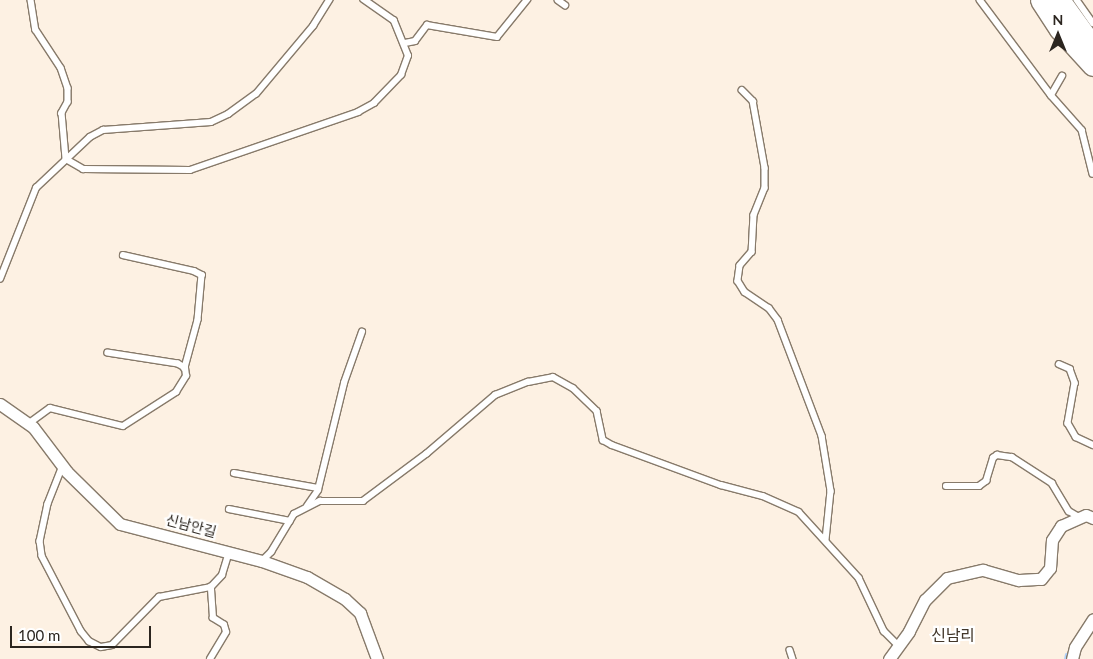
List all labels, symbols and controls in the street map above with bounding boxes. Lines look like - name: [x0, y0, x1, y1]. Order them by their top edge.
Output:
- north arrow: [1033, 10, 1083, 60]
- text: N: [1053, 11, 1063, 28]
- street label: 신남안길: [164, 511, 218, 541]
- scale bar: [12, 616, 154, 648]
- district label: 신남리: [931, 625, 975, 645]
- text: 100 m: [18, 626, 60, 644]

